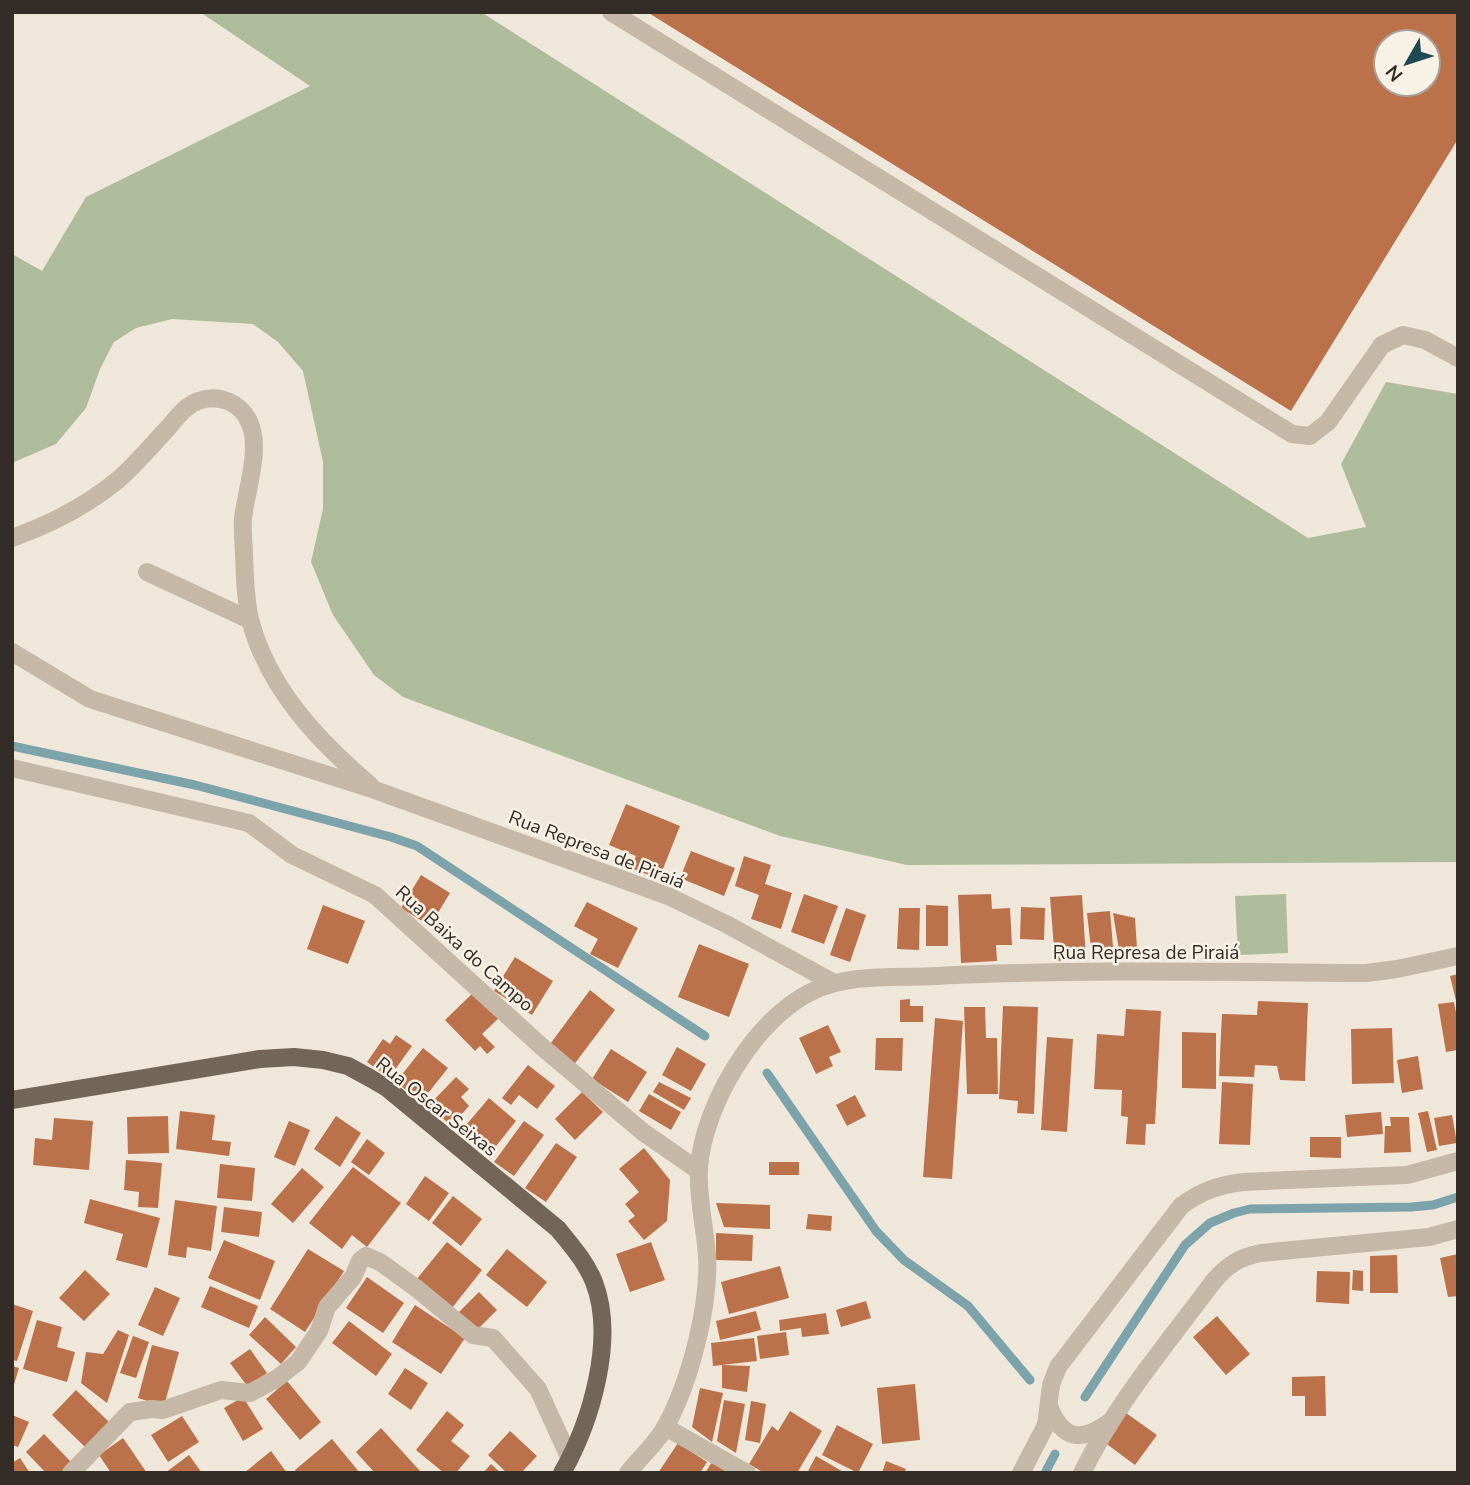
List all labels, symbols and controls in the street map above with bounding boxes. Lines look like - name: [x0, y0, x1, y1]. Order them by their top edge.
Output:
- north arrow: [1372, 28, 1442, 98]
- text: N: [1380, 59, 1409, 87]
- street label: Rua Represa de Piraiá: [505, 804, 688, 896]
- street label: Rua Baixa do Campo: [390, 880, 539, 1018]
- street label: Rua Represa de Piraiá: [1053, 940, 1239, 966]
- street label: Rua Oscar Seixas: [370, 1051, 503, 1163]

